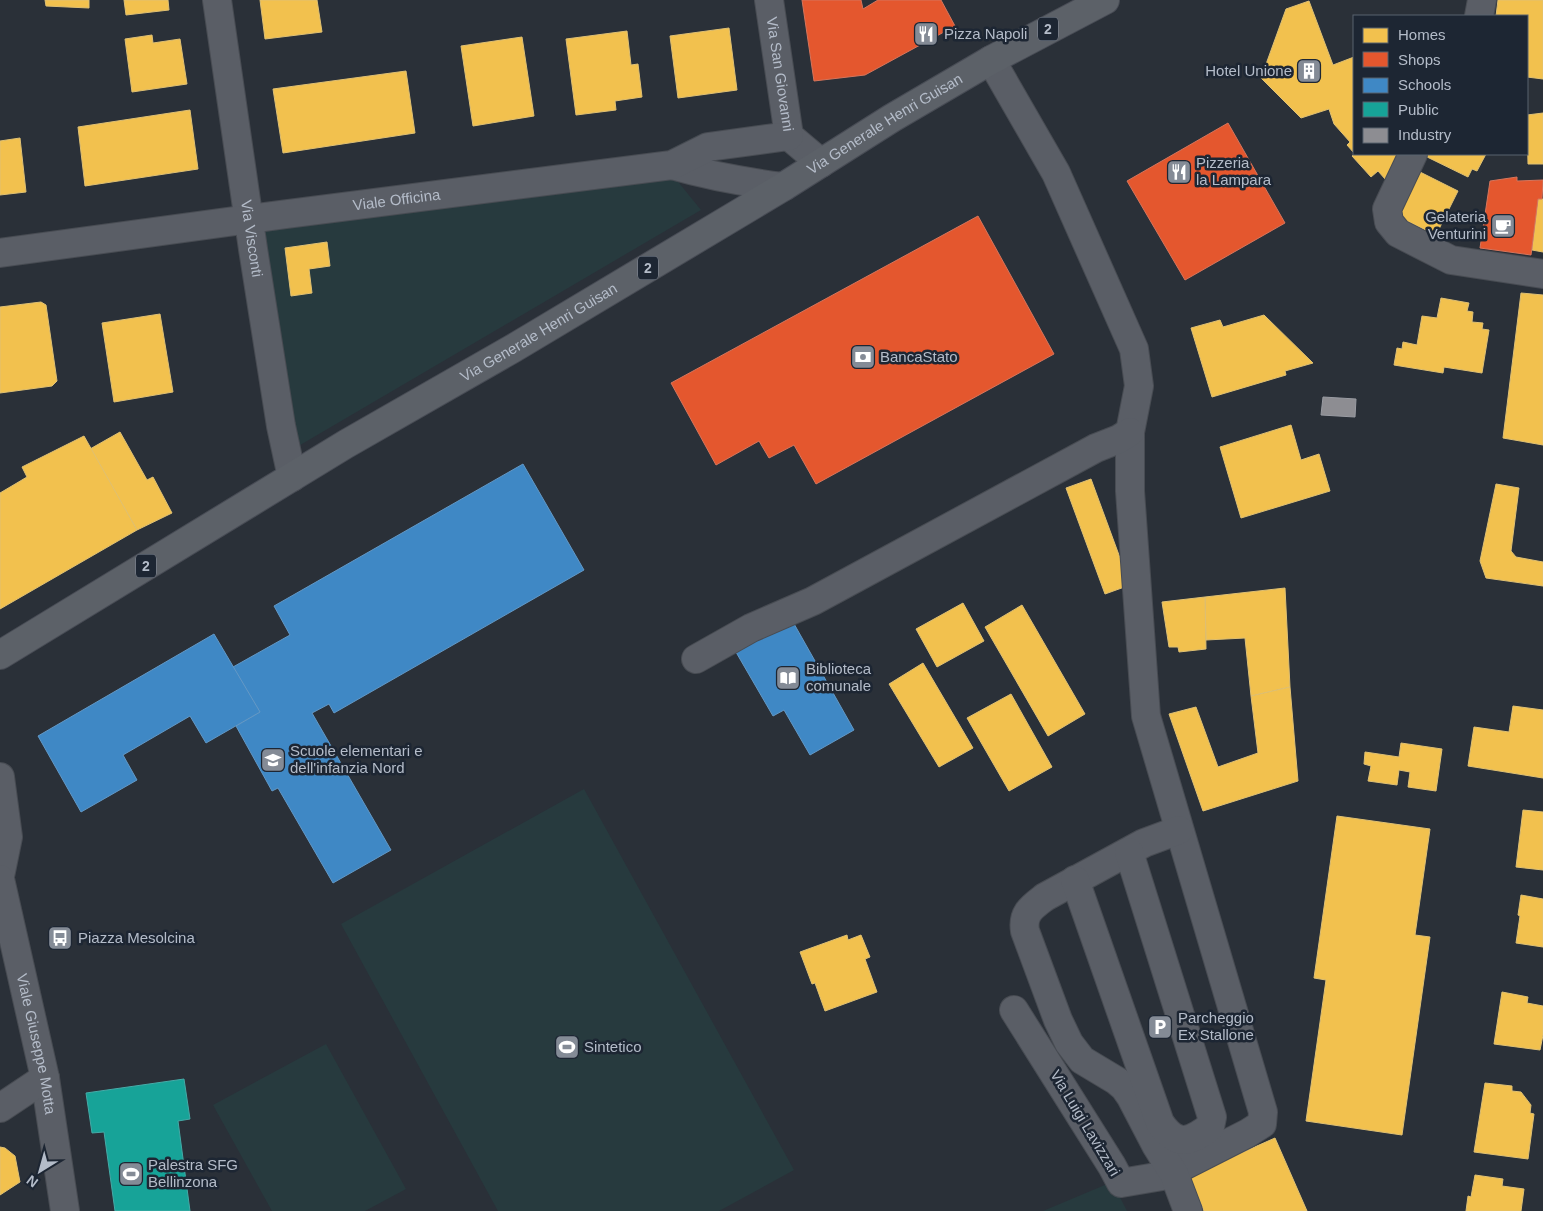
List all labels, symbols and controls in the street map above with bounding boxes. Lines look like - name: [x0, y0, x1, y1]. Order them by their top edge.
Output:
- legend: [1353, 15, 1528, 155]
- street label: Via San Giovanni: [764, 16, 797, 133]
- road number: 2: [1038, 18, 1058, 40]
- restaurant icon: Pizza Napoli: [913, 21, 939, 47]
- place label: Pizza Napoli: [944, 25, 1027, 42]
- text: Homes: [1398, 26, 1446, 43]
- text: Shops: [1398, 51, 1441, 68]
- building icon: Hotel Unione: [1296, 58, 1322, 84]
- place label: Hotel Unione: [1205, 62, 1292, 79]
- street label: Via Generale Henri Guisan: [804, 70, 965, 178]
- text: Schools: [1398, 76, 1451, 93]
- text: Public: [1398, 101, 1439, 118]
- text: Industry: [1398, 126, 1452, 143]
- place label: Pizzeria la Lampara: [1196, 154, 1272, 188]
- restaurant icon: Pizzeria la Lampara: [1166, 159, 1192, 185]
- street label: Viale Officina: [352, 186, 442, 214]
- street label: Via Visconti: [238, 199, 266, 278]
- place label: Gelateria Venturini: [1425, 208, 1487, 242]
- cafe icon: Gelateria Venturini: [1490, 213, 1516, 239]
- road number: 2: [638, 256, 658, 280]
- street label: Via Generale Henri Guisan: [457, 279, 620, 385]
- bank icon: BancaStato: [850, 344, 876, 370]
- place label: BancaStato: [880, 348, 958, 365]
- road number: 2: [136, 554, 156, 578]
- place label: Biblioteca comunale: [806, 660, 872, 694]
- library icon: Biblioteca comunale: [775, 665, 801, 691]
- place label: Scuole elementari e dell'infanzia Nord: [290, 742, 423, 776]
- school or university icon: Scuole elementari e dell'infanzia Nord: [260, 747, 286, 773]
- bus stop icon: Piazza Mesolcina: [47, 925, 73, 951]
- place label: Piazza Mesolcina: [78, 929, 195, 946]
- street label: Viale Giuseppe Motta: [14, 972, 59, 1116]
- place label: Parcheggio Ex Stallone: [1178, 1009, 1254, 1043]
- parking icon: Parcheggio Ex Stallone: [1147, 1014, 1173, 1040]
- sports icon: Sintetico: [554, 1034, 580, 1060]
- place label: Sintetico: [584, 1038, 642, 1055]
- street label: Via Luigi Lavizzari: [1047, 1067, 1124, 1179]
- north arrow: [15, 1146, 65, 1196]
- place label: Palestra SFG Bellinzona: [148, 1156, 238, 1190]
- sports icon: Palestra SFG Bellinzona: [118, 1161, 144, 1187]
- text: N: [23, 1172, 41, 1191]

